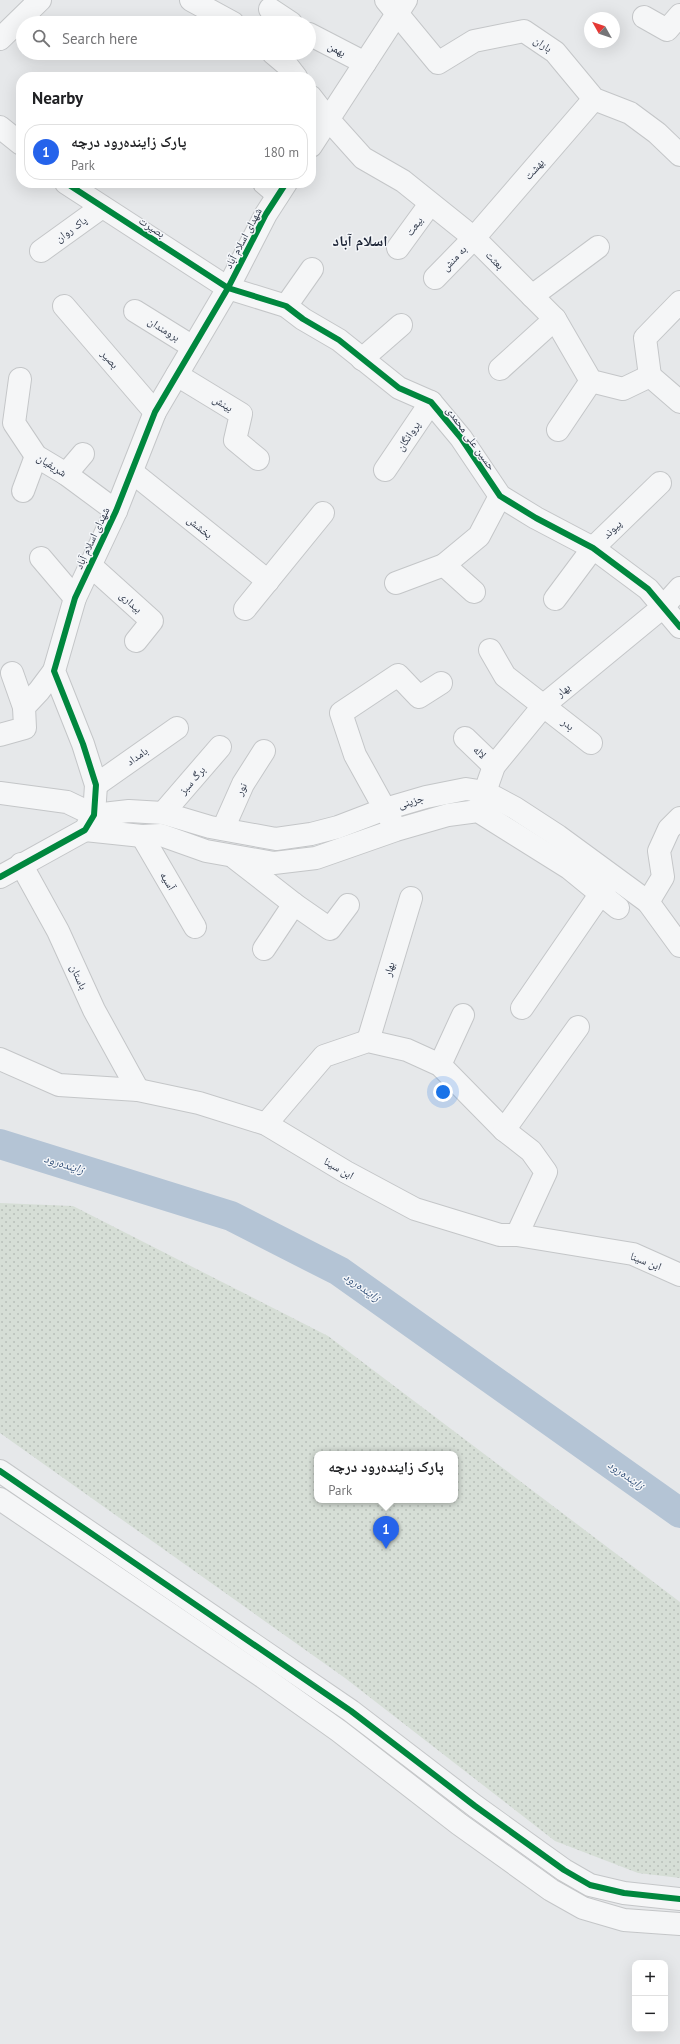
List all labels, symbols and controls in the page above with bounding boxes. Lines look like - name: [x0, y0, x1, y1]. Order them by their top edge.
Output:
- north arrow: [584, 12, 620, 48]
- search box: [16, 16, 316, 60]
- icon: search: [30, 27, 52, 49]
- text: Search here: [62, 29, 138, 48]
- street label: باران: [531, 33, 555, 55]
- street label: بهمن: [326, 39, 348, 59]
- text: Nearby: [32, 87, 83, 109]
- text: پارک زاینده‌رود درچه: [71, 132, 186, 151]
- text: 1: [42, 144, 50, 161]
- text: 180 m: [264, 144, 299, 161]
- street label: بهشت: [521, 156, 547, 182]
- text: Park: [71, 157, 95, 174]
- street label: شهدای اسلام آباد: [221, 205, 265, 271]
- street label: پاک روان: [52, 213, 90, 245]
- street label: بصیرت: [136, 213, 168, 241]
- street label: بیعت: [402, 214, 426, 238]
- district label: اسلام آباد: [333, 231, 387, 251]
- street label: به منش: [438, 242, 470, 274]
- street label: بعثت: [483, 248, 507, 272]
- street label: برومندان: [145, 314, 183, 344]
- street label: بصیر: [98, 346, 122, 371]
- street label: بینش: [210, 391, 236, 415]
- street label: حسین علی محمدی: [443, 403, 499, 473]
- street label: پروانگان: [393, 418, 423, 454]
- street label: شریفیان: [34, 450, 70, 480]
- street label: شهدای اسلام آباد: [72, 505, 112, 571]
- street label: بخشش: [184, 512, 216, 542]
- street label: پیوند: [600, 516, 625, 541]
- street label: بیداری: [117, 588, 145, 616]
- street label: بهار: [552, 680, 573, 701]
- street label: بدر: [558, 714, 577, 733]
- street label: لاله: [470, 742, 490, 762]
- street label: بامداد: [123, 744, 151, 768]
- street label: برگ سبز: [175, 763, 208, 798]
- street label: نور: [231, 780, 250, 799]
- street label: جزینی: [397, 791, 425, 811]
- street label: آسیه: [157, 869, 179, 893]
- street label: بهار: [380, 960, 398, 979]
- street label: باستان: [67, 962, 91, 992]
- your location: [433, 1082, 453, 1102]
- water label: زاینده‌رود: [42, 1150, 88, 1177]
- street label: ابن سینا: [322, 1154, 356, 1182]
- street label: ابن سینا: [628, 1249, 664, 1273]
- water label: زاینده‌رود: [341, 1269, 385, 1306]
- popup: [314, 1451, 458, 1503]
- text: پارک زاینده‌رود درچه: [328, 1457, 444, 1476]
- water label: زاینده‌رود: [605, 1457, 649, 1494]
- text: Park: [328, 1482, 352, 1499]
- pin: 1: [373, 1516, 399, 1549]
- map controls: [632, 1960, 668, 2032]
- button: +: [632, 1960, 668, 1996]
- button: −: [632, 1996, 668, 2032]

